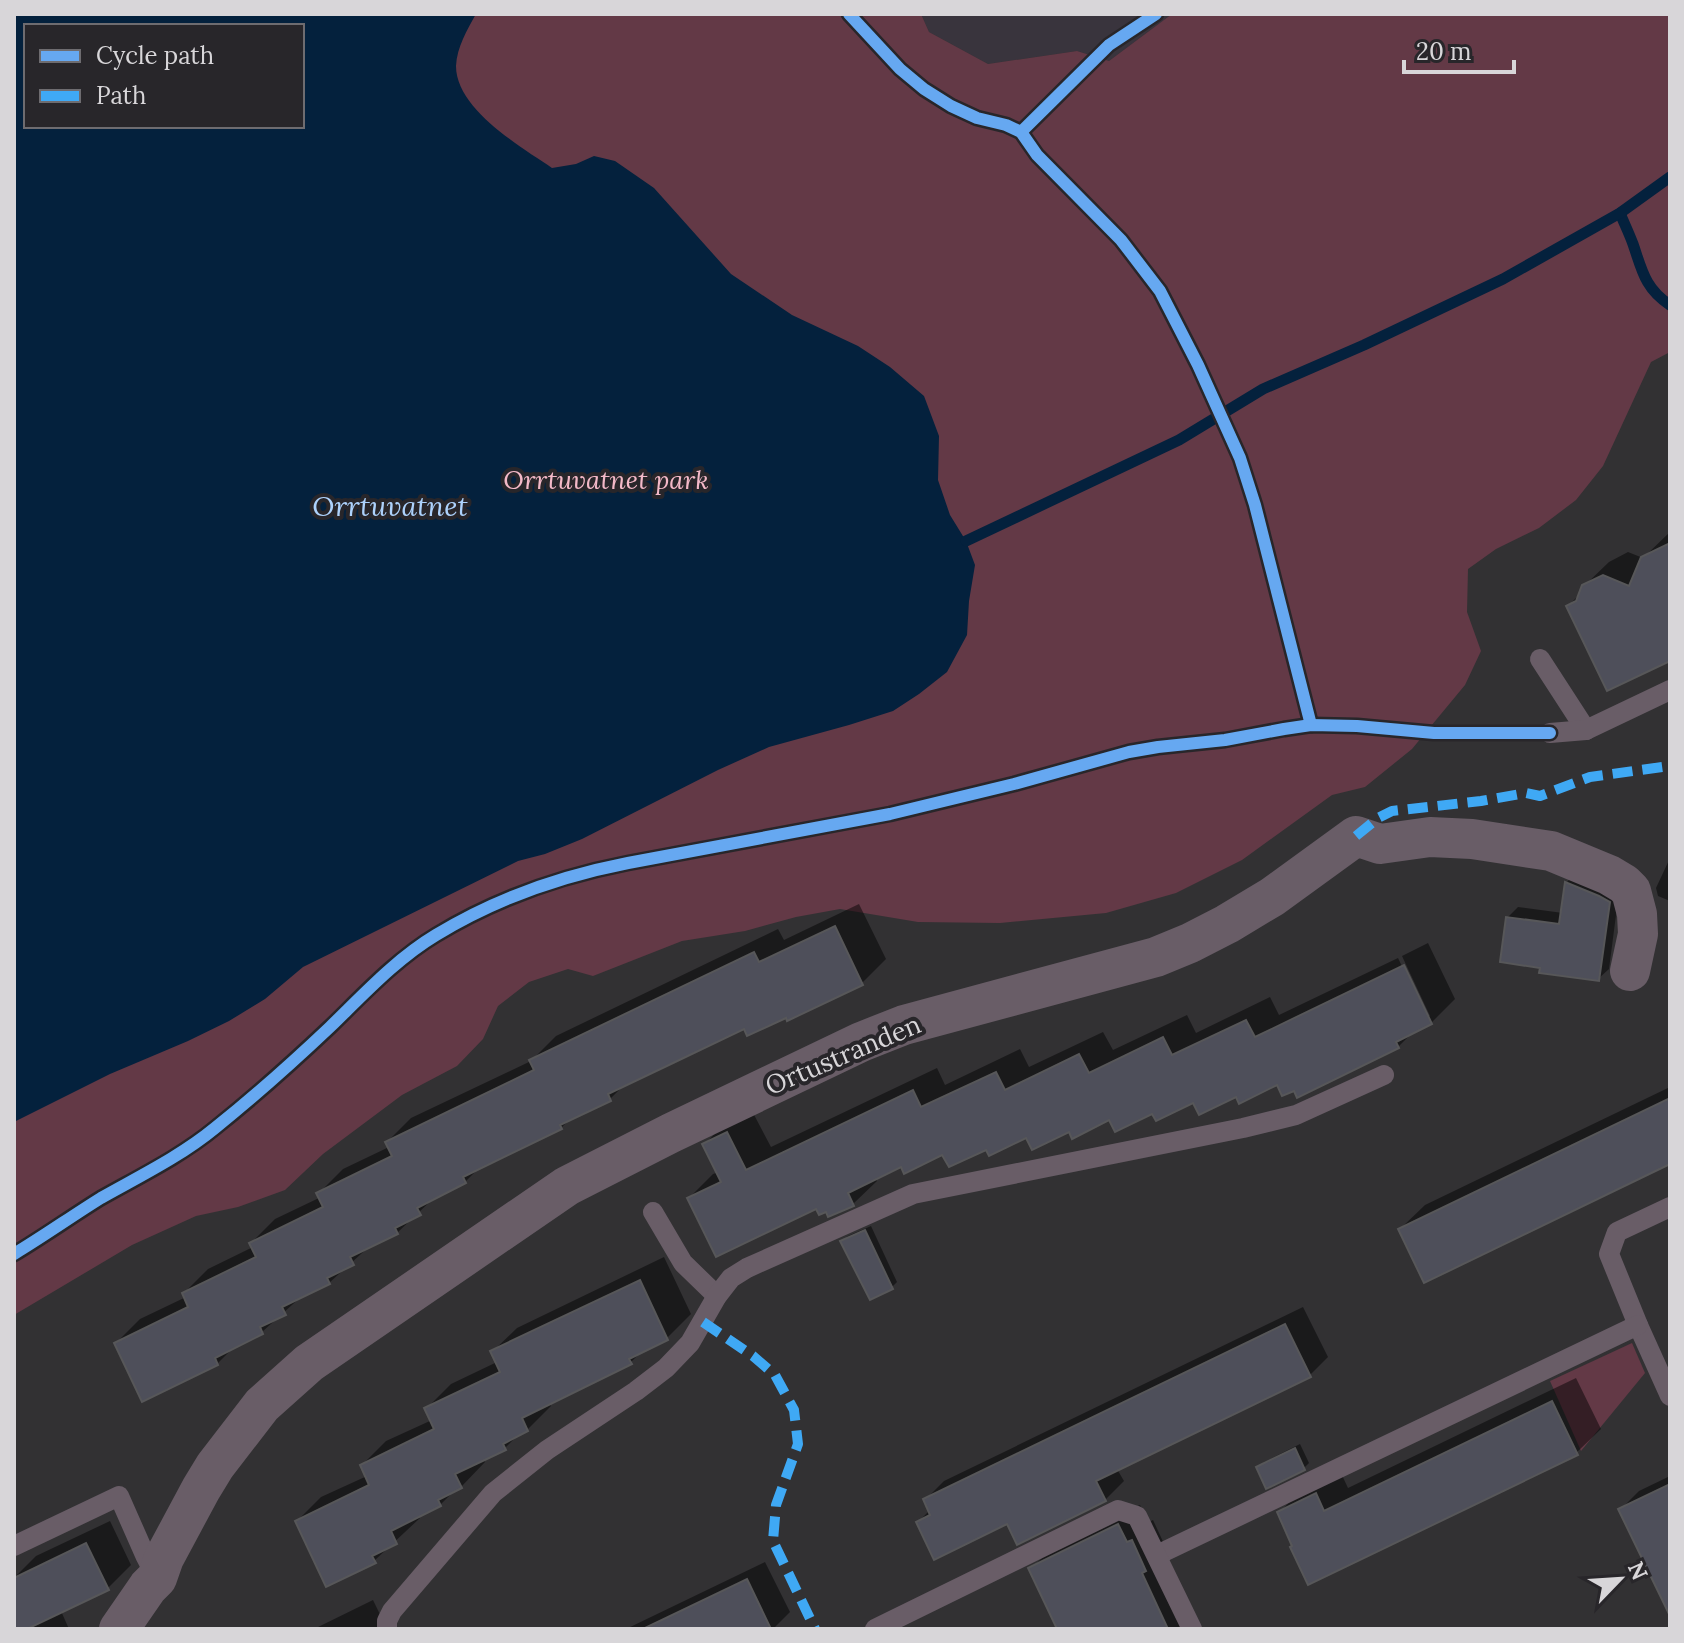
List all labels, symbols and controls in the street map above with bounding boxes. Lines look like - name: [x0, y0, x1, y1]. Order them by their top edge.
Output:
- legend: [24, 24, 304, 128]
- scale bar: [1404, 24, 1514, 74]
- text: 20 m: [1416, 36, 1472, 67]
- text: Cycle path: [96, 40, 214, 71]
- text: Path: [96, 80, 146, 111]
- park label: Orrtuvatnet park: [503, 463, 709, 496]
- water label: Orrtuvatnet: [312, 488, 468, 524]
- street label: Ortustranden: [760, 1007, 925, 1102]
- north arrow: [1580, 1539, 1660, 1619]
- text: N: [1622, 1557, 1654, 1584]

